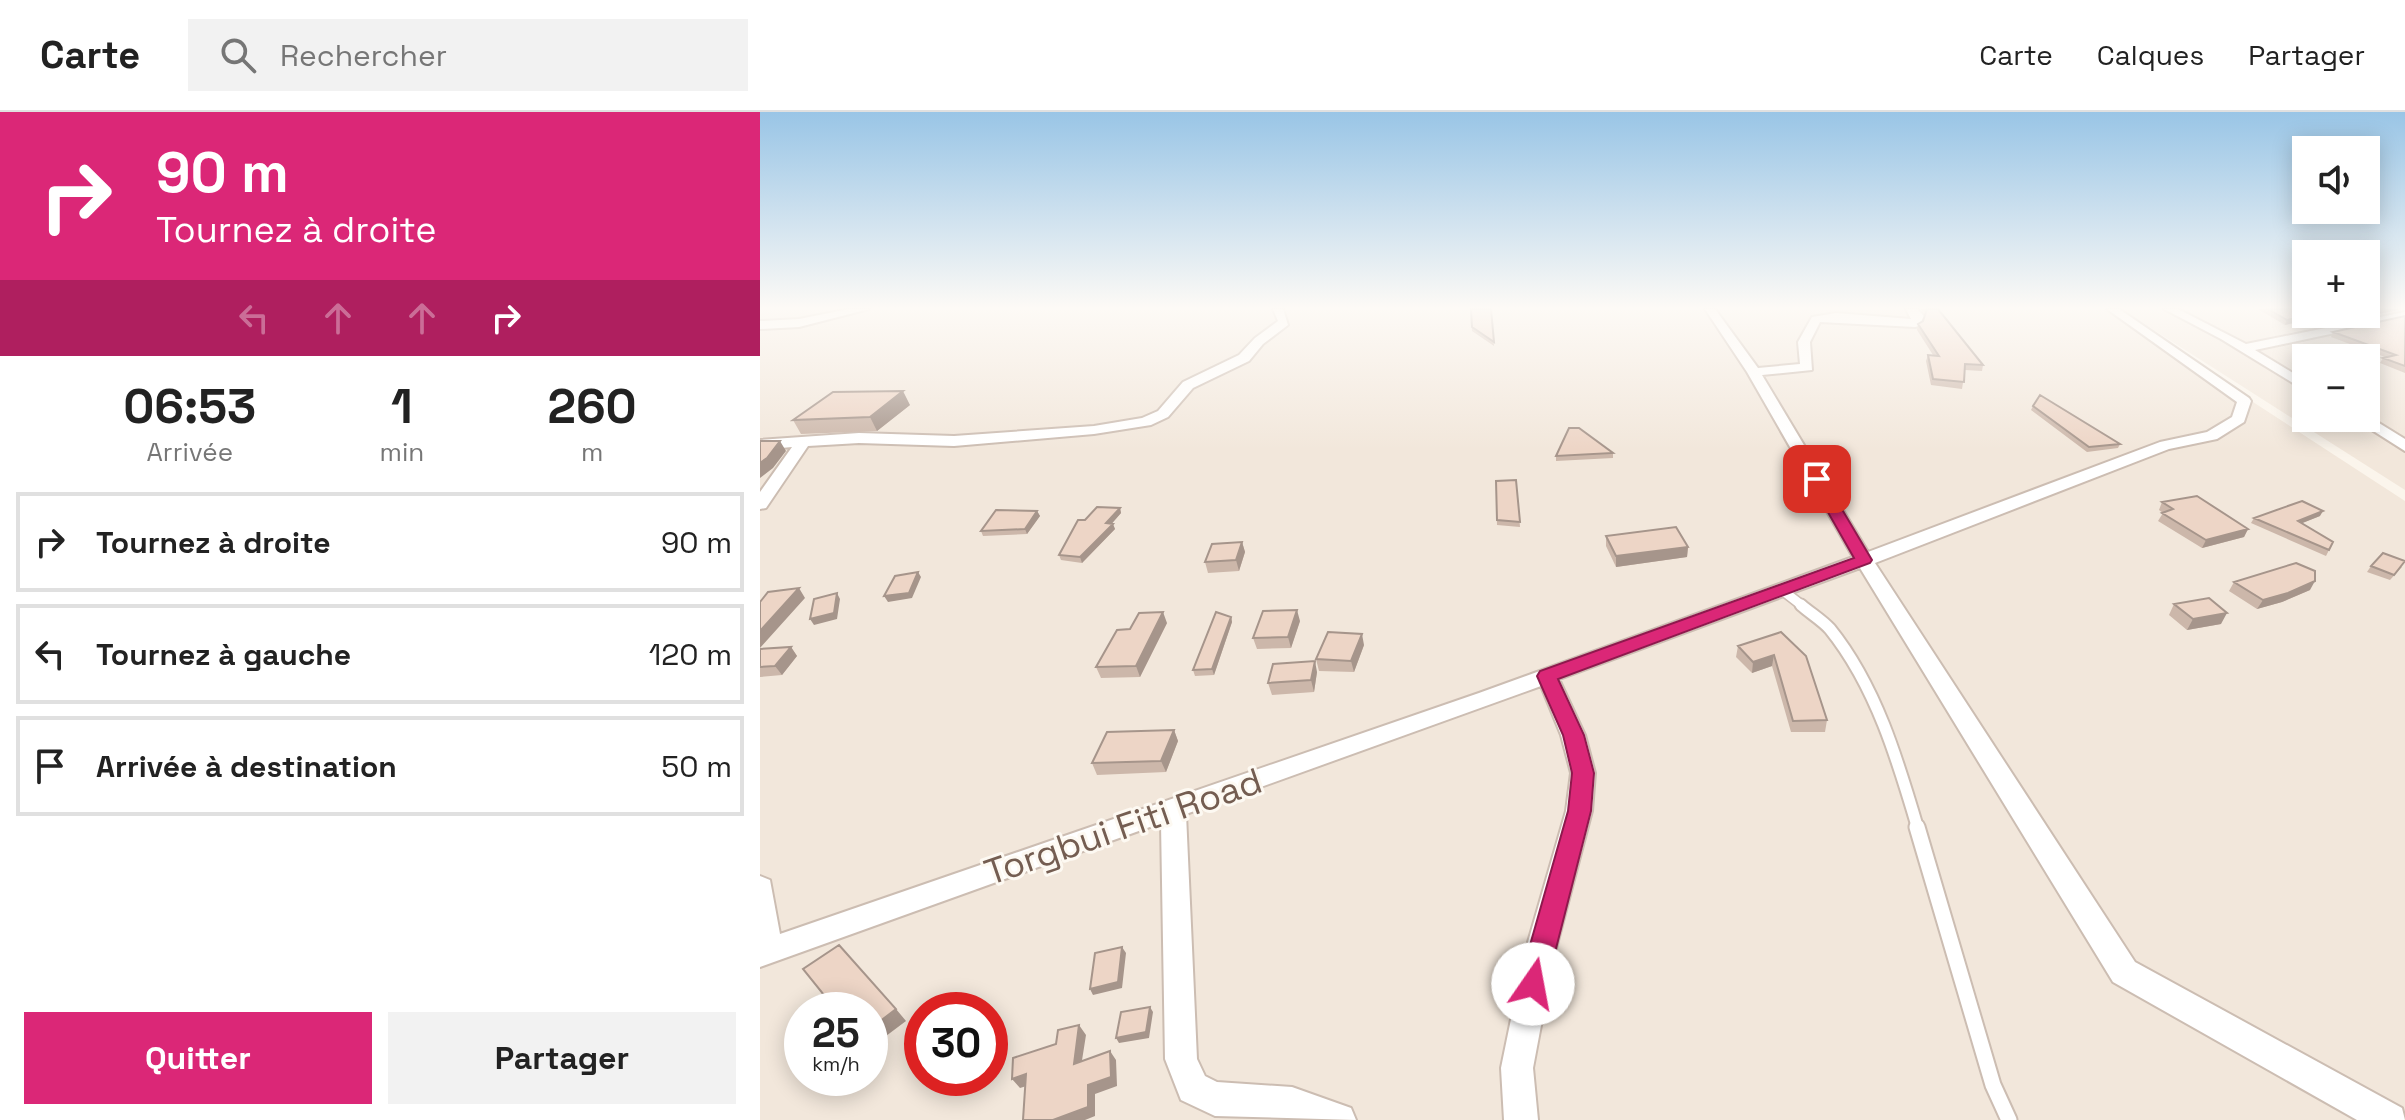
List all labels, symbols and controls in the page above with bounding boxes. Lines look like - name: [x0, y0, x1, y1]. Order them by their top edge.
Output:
- search box: [188, 19, 748, 91]
- text: Carte: [40, 31, 140, 79]
- icon: search: [216, 33, 260, 77]
- text: Rechercher: [280, 36, 447, 75]
- text: Carte: [1979, 37, 2053, 73]
- text: Calques: [2097, 37, 2204, 73]
- text: Partager: [2248, 37, 2365, 73]
- map controls: [2292, 136, 2380, 432]
- button: sound: [2292, 136, 2380, 224]
- text: 90 m: [156, 137, 289, 208]
- icon: right: [24, 144, 128, 248]
- text: Tournez à droite: [156, 207, 437, 253]
- button: +: [2292, 240, 2380, 328]
- icon: left: [232, 296, 276, 340]
- icon: ahead: [316, 296, 360, 340]
- icon: ahead: [400, 296, 444, 340]
- icon: right: [484, 296, 528, 340]
- button: −: [2292, 344, 2380, 432]
- text: 06:53: [123, 376, 256, 437]
- text: 1: [391, 376, 413, 437]
- text: 260: [547, 376, 637, 437]
- text: Arrivée: [146, 435, 233, 469]
- text: min: [380, 435, 424, 469]
- text: m: [581, 435, 603, 469]
- pin: [1783, 445, 1851, 513]
- icon: arrive: [1795, 457, 1839, 501]
- icon: right: [28, 520, 72, 564]
- text: Tournez à droite: [96, 523, 330, 562]
- text: 90 m: [661, 523, 732, 562]
- icon: left: [28, 632, 72, 676]
- text: Tournez à gauche: [96, 635, 351, 674]
- text: 120 m: [649, 635, 732, 674]
- icon: arrive: [28, 744, 72, 788]
- text: Arrivée à destination: [96, 747, 397, 786]
- text: 50 m: [661, 747, 732, 786]
- street label: Torgbui Fiti Road: [979, 758, 1268, 896]
- position arrow: [1491, 942, 1575, 1026]
- speed limit sign: 30: [904, 992, 1008, 1096]
- text: 25: [812, 1008, 860, 1059]
- button: Quitter: [24, 1012, 372, 1104]
- button: Partager: [388, 1012, 736, 1104]
- text: km/h: [812, 1051, 860, 1077]

